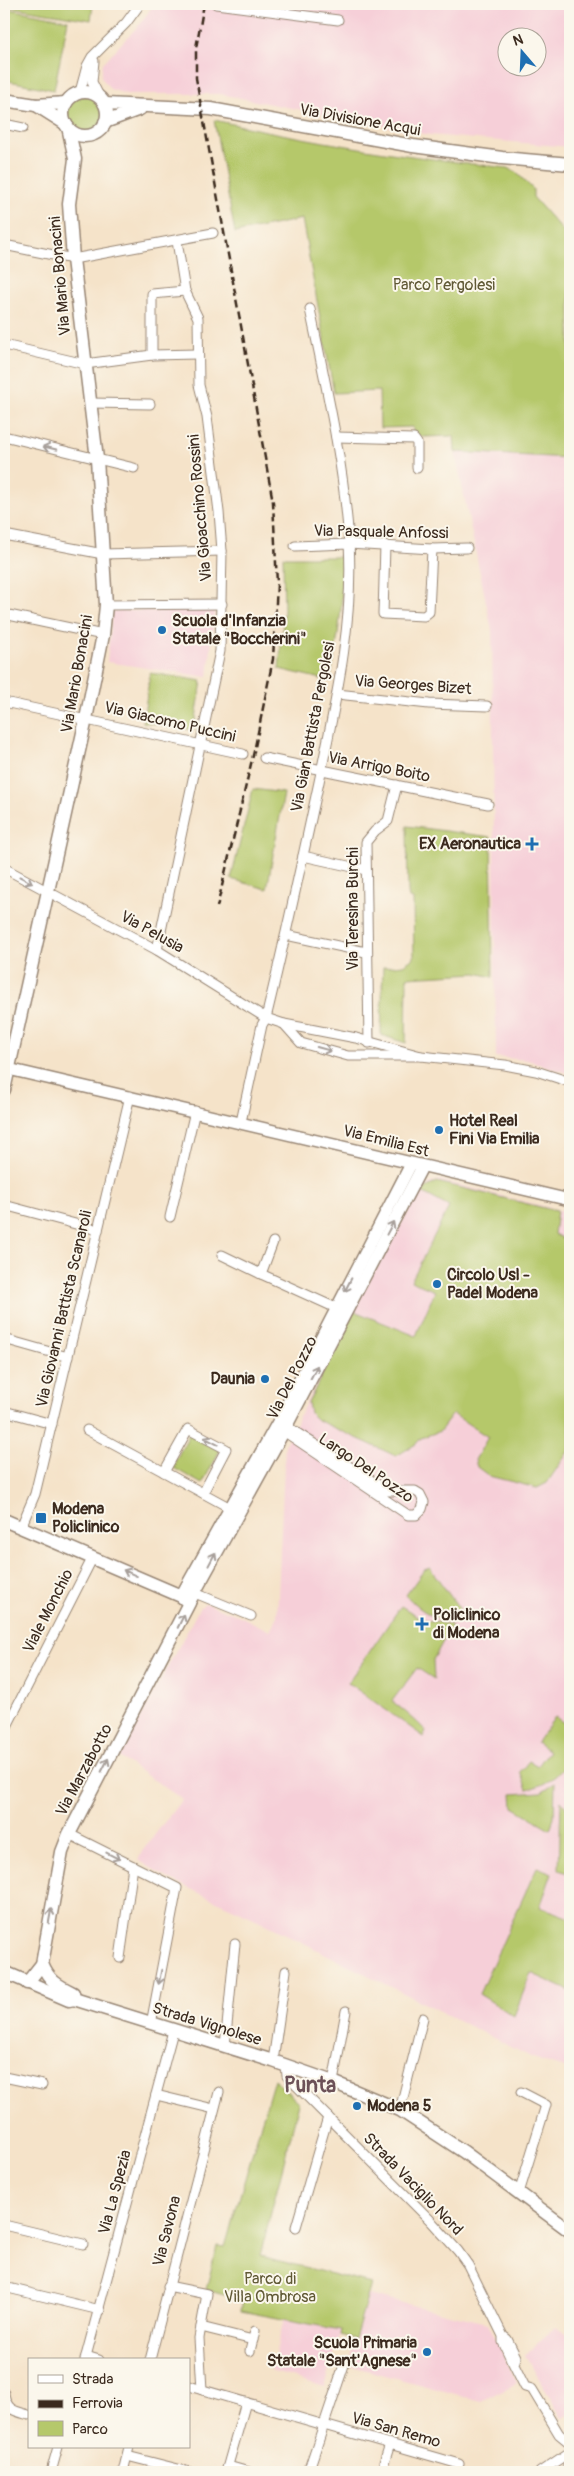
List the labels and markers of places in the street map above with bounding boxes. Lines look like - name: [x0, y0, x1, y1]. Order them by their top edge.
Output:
- place label: Scuola d'Infanzia Statale "Boccherini": [172, 611, 306, 649]
- marker: Scuola d'Infanzia Statale "Boccherini": [156, 624, 168, 636]
- place label: EX Aeronautica: [419, 834, 522, 854]
- marker: EX Aeronautica: [525, 837, 539, 851]
- place label: Hotel Real Fini Via Emilia: [449, 1111, 540, 1149]
- marker: Hotel Real Fini Via Emilia: [433, 1124, 445, 1136]
- place label: Circolo Usl - Padel Modena: [447, 1265, 539, 1303]
- marker: Circolo Usl - Padel Modena: [431, 1278, 443, 1290]
- place label: Daunia: [210, 1369, 256, 1389]
- marker: Daunia: [259, 1373, 271, 1385]
- place label: Modena Policlinico: [52, 1499, 120, 1537]
- marker: Modena Policlinico: [34, 1511, 48, 1525]
- place label: Policlinico di Modena: [433, 1605, 501, 1643]
- marker: Policlinico di Modena: [415, 1617, 429, 1631]
- place label: Modena 5: [367, 2096, 432, 2116]
- marker: Modena 5: [351, 2100, 363, 2112]
- place label: Scuola Primaria Statale "Sant'Agnese": [267, 2333, 418, 2371]
- marker: Scuola Primaria Statale "Sant'Agnese": [421, 2346, 433, 2358]

